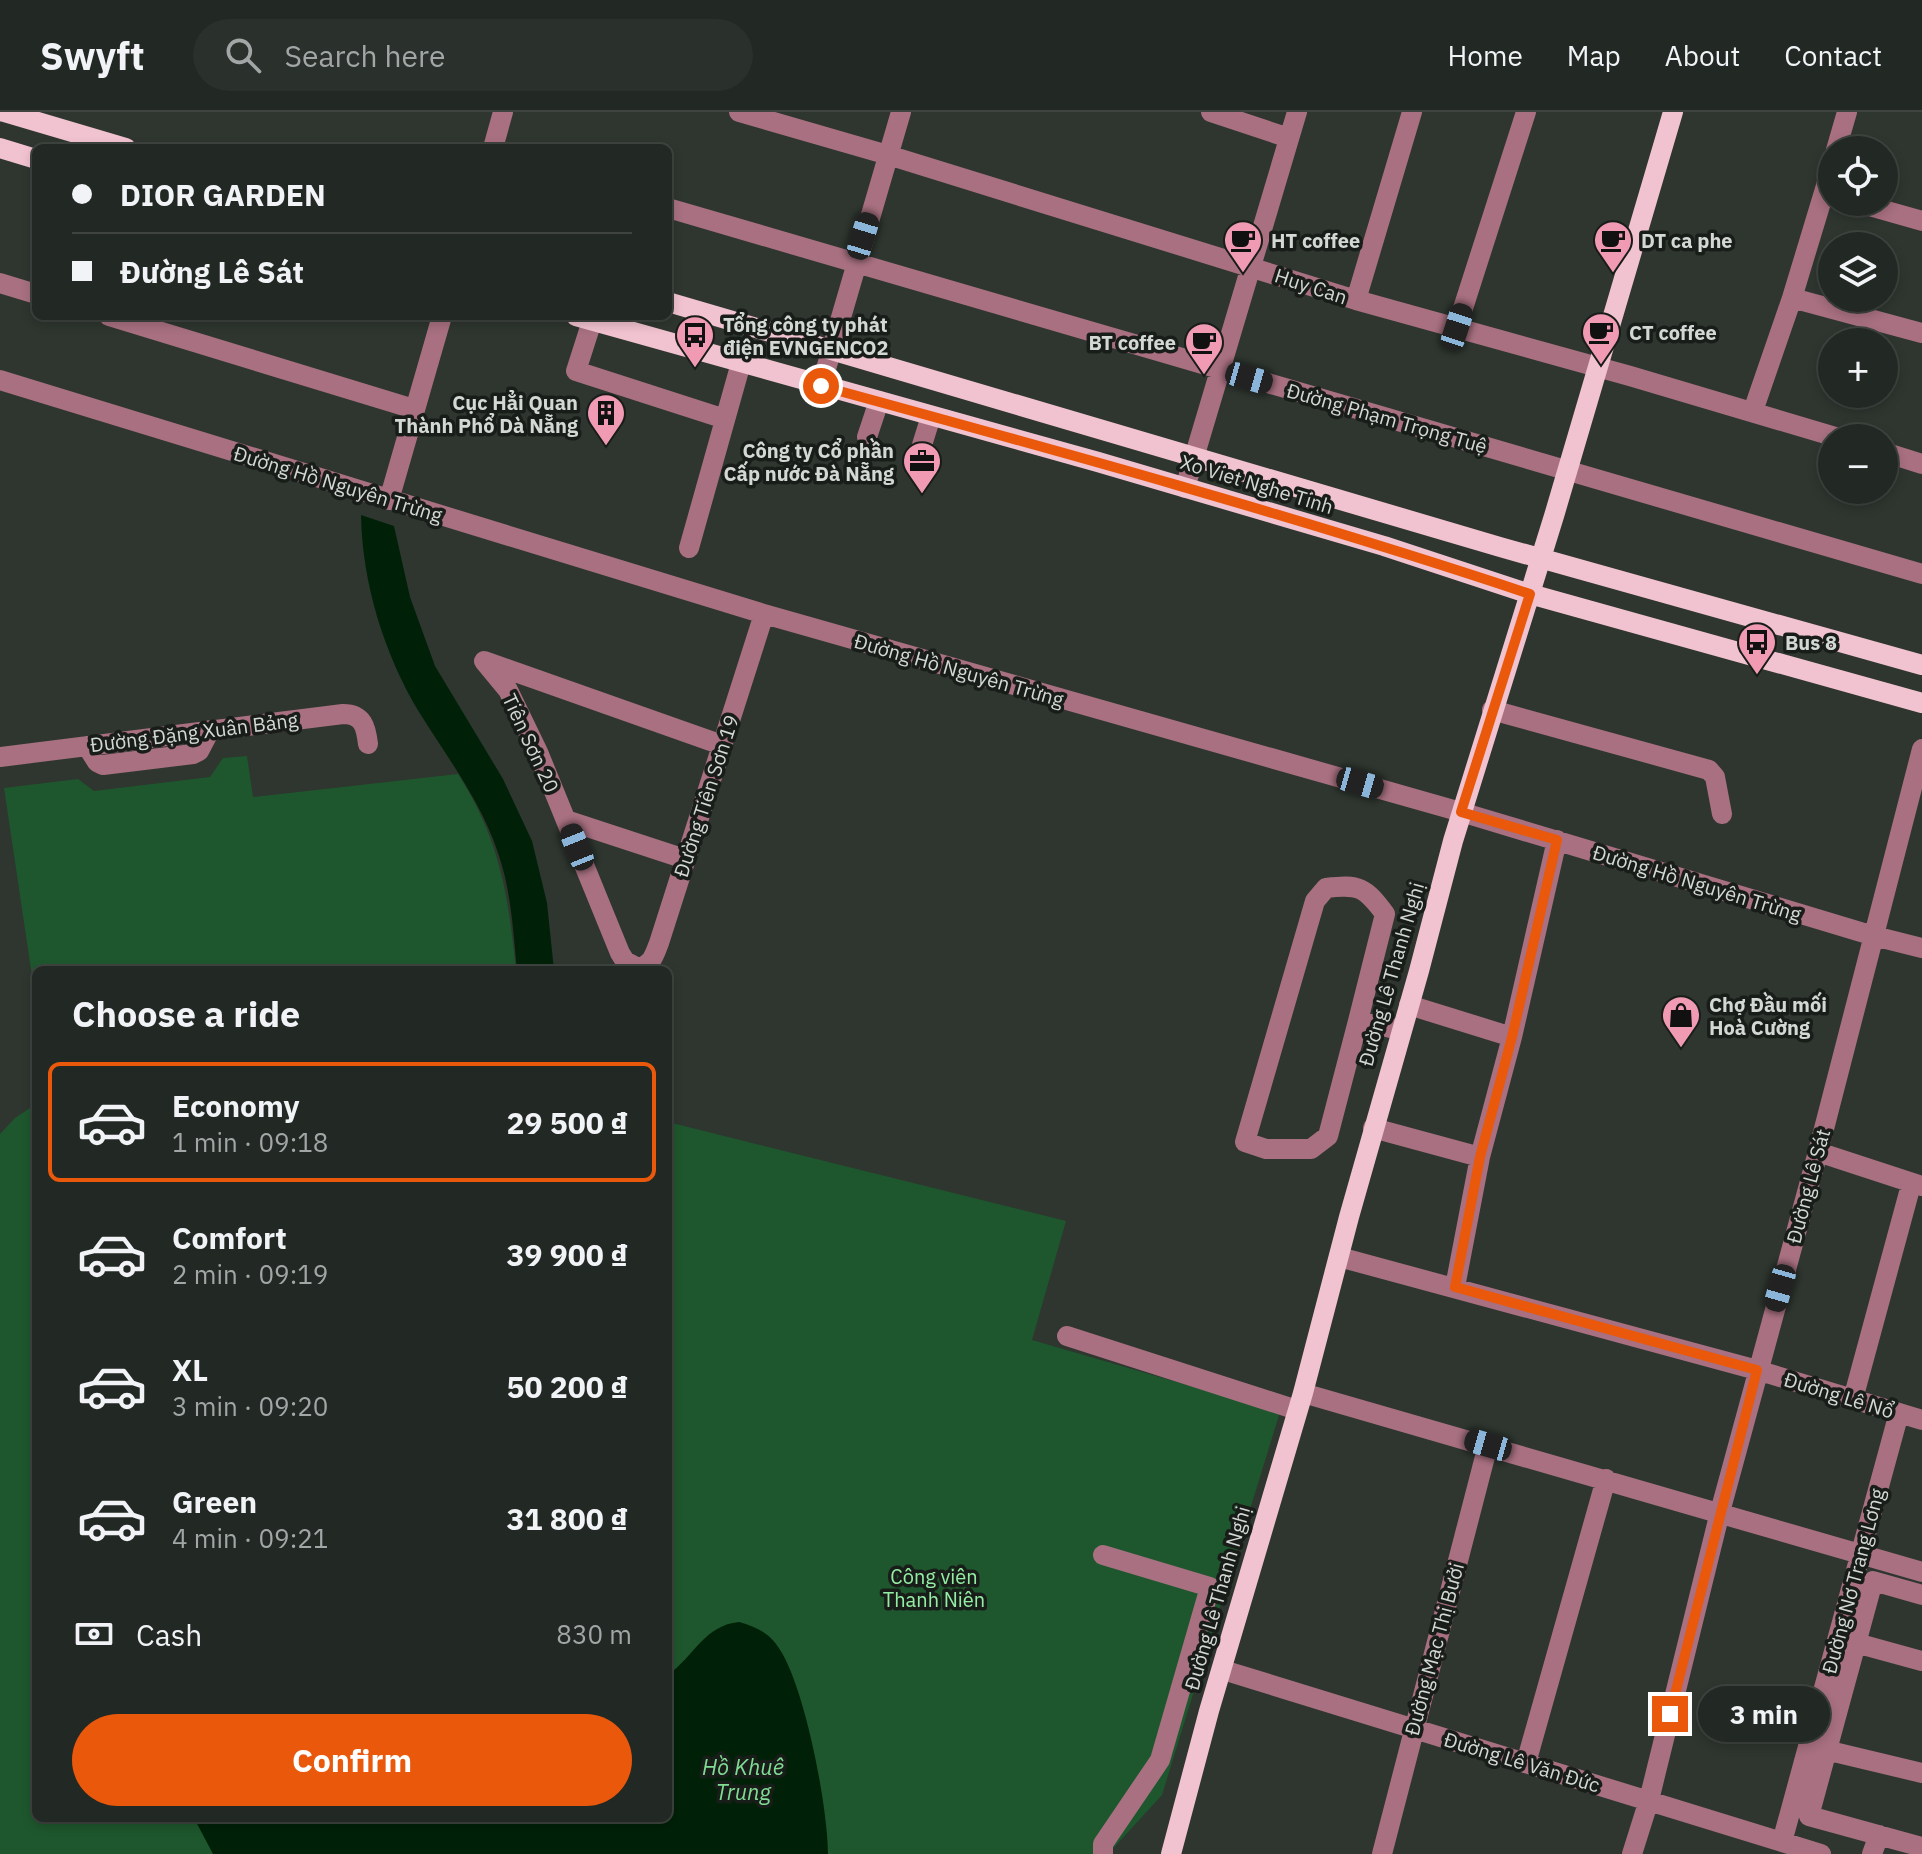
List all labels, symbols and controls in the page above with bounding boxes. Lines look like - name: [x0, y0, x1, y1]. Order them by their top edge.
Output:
- search box: [193, 19, 753, 91]
- text: Swyft: [40, 31, 145, 80]
- icon: search: [221, 33, 265, 77]
- text: Search here: [285, 36, 445, 75]
- text: Home: [1447, 37, 1523, 74]
- text: Map: [1567, 37, 1621, 74]
- text: About: [1665, 37, 1740, 74]
- text: Contact: [1784, 37, 1882, 74]
- map controls: [1818, 136, 1898, 504]
- button: locate: [1818, 136, 1898, 216]
- text: DIOR GARDEN: [120, 175, 326, 214]
- car: [845, 210, 881, 262]
- cafe icon: HT coffee: [1222, 219, 1264, 274]
- cafe icon: DT ca phe: [1592, 219, 1634, 274]
- place label: HT coffee: [1271, 227, 1360, 254]
- place label: DT ca phe: [1641, 227, 1733, 254]
- button: layers: [1818, 232, 1898, 312]
- text: Đường Lê Sát: [120, 252, 304, 291]
- street label: Huy Can: [1271, 262, 1351, 310]
- car: [1438, 300, 1476, 354]
- place label: Tổng công ty phát điện EVNGENCO2: [723, 311, 888, 361]
- cafe icon: CT coffee: [1580, 311, 1622, 366]
- bus stop icon: Tổng công ty phát điện EVNGENCO2: [674, 314, 716, 369]
- place label: CT coffee: [1629, 319, 1717, 346]
- cafe icon: BT coffee: [1183, 321, 1225, 376]
- button: +: [1818, 328, 1898, 408]
- place label: BT coffee: [1088, 329, 1176, 356]
- car: [1223, 360, 1275, 396]
- route start: [803, 368, 839, 404]
- street label: Đường Phạm Trọng Tuệ: [1284, 376, 1490, 460]
- place label: Cục Hẳi Quan Thành Phổ Dà Nẵng: [395, 389, 579, 439]
- building icon: Cục Hẳi Quan Thành Phổ Dà Nẵng: [585, 392, 627, 447]
- button: −: [1818, 424, 1898, 504]
- place label: Công ty Cổ phần Cấp nước Đà Nẵng: [724, 437, 895, 487]
- street label: Đường Hồ Nguyên Trừng: [230, 439, 446, 529]
- office icon: Công ty Cổ phần Cấp nước Đà Nẵng: [901, 440, 943, 495]
- street label: Xo Viet Nghe Tinh: [1177, 448, 1337, 520]
- bus stop icon: Bus 8: [1736, 621, 1778, 676]
- street label: Đường Hồ Nguyên Trừng: [851, 627, 1067, 713]
- place label: Bus 8: [1785, 629, 1837, 656]
- street label: Tiên Sơn 20: [496, 689, 566, 797]
- street label: Đường Đặng Xuân Bảng: [88, 706, 300, 758]
- street label: Đường Tiên Sơn 19: [667, 711, 745, 881]
- car: [1334, 765, 1386, 801]
- car: [557, 820, 597, 874]
- street label: Đường Hồ Nguyên Trừng: [1589, 838, 1805, 928]
- street label: Đường Lê Thanh Nghị: [1352, 879, 1430, 1069]
- text: Choose a ride: [72, 990, 300, 1037]
- place label: Chợ Đầu mối Hoà Cường: [1709, 991, 1827, 1041]
- shop icon: Chợ Đầu mối Hoà Cường: [1660, 994, 1702, 1049]
- icon: car: [76, 1086, 148, 1158]
- text: Economy: [172, 1086, 300, 1125]
- text: 29 500 ₫: [507, 1103, 628, 1142]
- text: 1 min · 09:18: [172, 1125, 328, 1159]
- street label: Đường Lê Sát: [1780, 1126, 1836, 1246]
- icon: car: [76, 1218, 148, 1290]
- text: Comfort: [172, 1218, 287, 1257]
- text: 39 900 ₫: [507, 1235, 628, 1274]
- text: 2 min · 09:19: [172, 1257, 328, 1291]
- car: [1762, 1262, 1798, 1314]
- icon: car: [76, 1350, 148, 1422]
- text: XL: [172, 1350, 208, 1389]
- street label: Đường Lê Nổ: [1781, 1365, 1897, 1425]
- text: 50 200 ₫: [507, 1367, 628, 1406]
- text: 3 min · 09:20: [172, 1389, 328, 1423]
- car: [1462, 1427, 1514, 1463]
- icon: car: [76, 1482, 148, 1554]
- text: Green: [172, 1482, 257, 1521]
- street label: Đường Nơ Trang Lơng: [1815, 1485, 1891, 1677]
- text: 31 800 ₫: [507, 1499, 628, 1538]
- street label: Đường Lê Thanh Nghị: [1178, 1503, 1256, 1693]
- text: 4 min · 09:21: [172, 1521, 328, 1555]
- street label: Đường Mạc Thị Bưởi: [1398, 1560, 1470, 1738]
- park label: Công viên Thanh Niên: [883, 1563, 985, 1613]
- icon: cash: [72, 1612, 116, 1656]
- text: Cash: [136, 1615, 202, 1654]
- text: 830 m: [556, 1617, 632, 1651]
- callout: 3 min: [1698, 1686, 1830, 1742]
- route end: [1652, 1696, 1688, 1732]
- text: 3 min: [1730, 1697, 1798, 1731]
- button: Confirm: [72, 1714, 632, 1806]
- street label: Đường Lê Văn Đức: [1441, 1725, 1603, 1799]
- water label: Hồ Khuê Trung: [702, 1752, 784, 1806]

